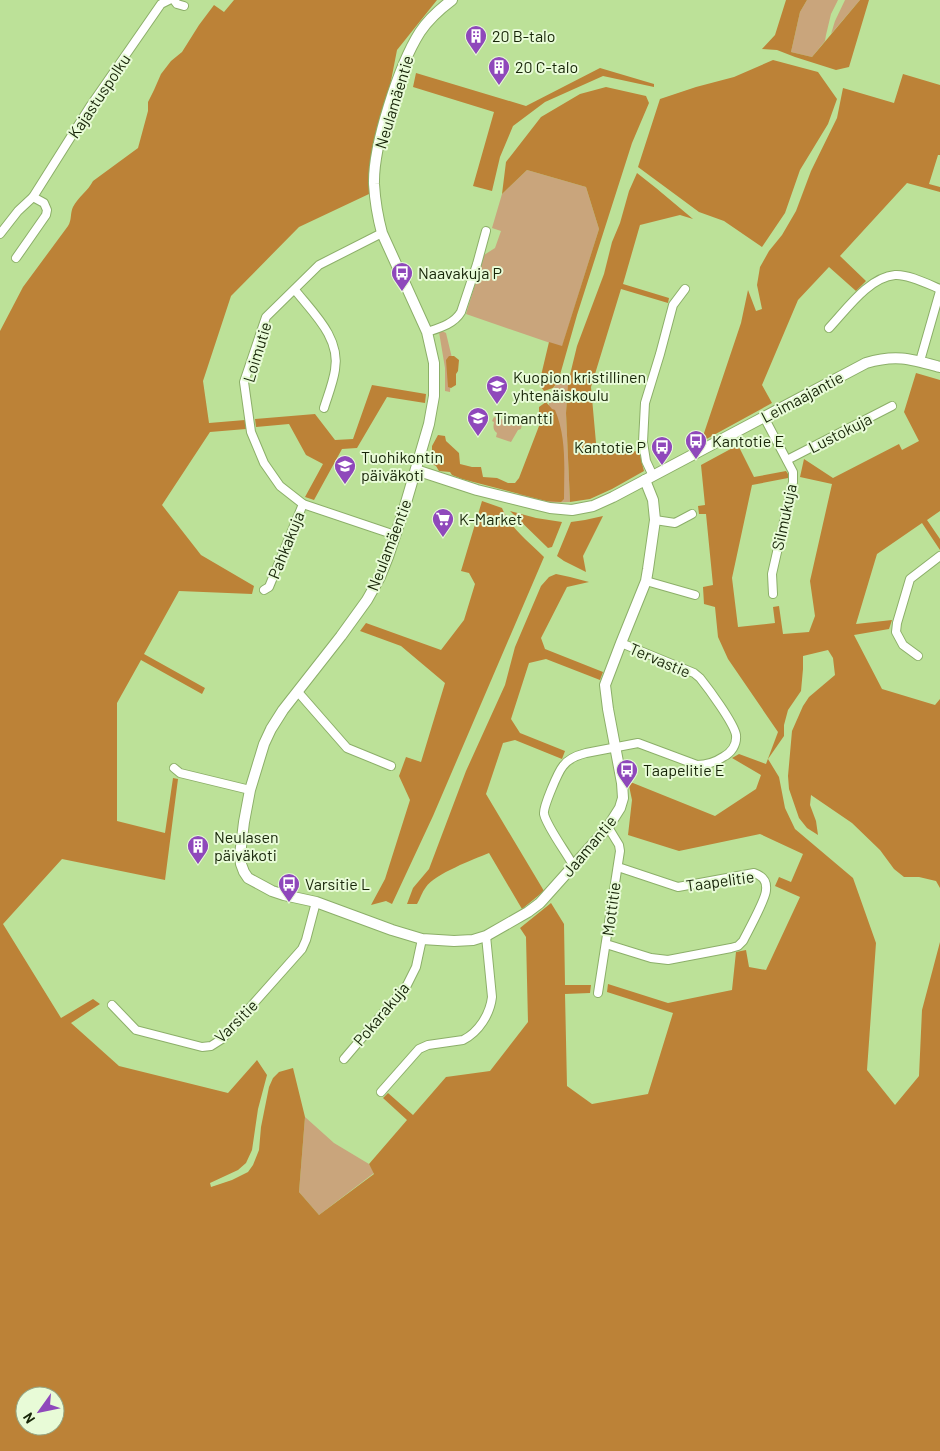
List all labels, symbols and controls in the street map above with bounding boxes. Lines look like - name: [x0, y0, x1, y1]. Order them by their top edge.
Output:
- building icon: 20 B-talo: [464, 24, 488, 55]
- place label: 20 B-talo: [492, 26, 555, 45]
- street label: Kajastuspolku: [63, 50, 134, 141]
- street label: Neulamäentie: [370, 53, 417, 151]
- building icon: 20 C-talo: [487, 55, 511, 86]
- place label: 20 C-talo: [515, 57, 578, 76]
- bus stop icon: Naavakuja P: [390, 261, 414, 292]
- place label: Naavakuja P: [418, 263, 502, 282]
- street label: Loimutie: [238, 319, 275, 384]
- place label: Kuopion kristillinen yhtenäiskoulu: [513, 367, 646, 404]
- street label: Leimaajantie: [757, 367, 846, 426]
- school or university icon: Kuopion kristillinen yhtenäiskoulu: [485, 374, 509, 405]
- school or university icon: Timantti: [466, 406, 490, 437]
- place label: Timantti: [494, 408, 553, 427]
- street label: Lustokuja: [805, 409, 875, 457]
- bus stop icon: Kantotie E: [684, 429, 708, 460]
- place label: Kantotie E: [712, 431, 784, 450]
- bus stop icon: Kantotie P: [650, 435, 674, 466]
- place label: Kantotie P: [574, 437, 646, 456]
- place label: Tuohikontin päiväkoti: [361, 447, 443, 484]
- school or university icon: Tuohikontin päiväkoti: [333, 454, 357, 485]
- street label: Silmukuja: [767, 482, 800, 552]
- street label: Neulamäentie: [362, 496, 415, 593]
- supermarket icon: K-Market: [431, 507, 455, 538]
- street label: Pahkakuja: [263, 508, 308, 581]
- place label: K-Market: [459, 509, 522, 528]
- street label: Tervastie: [627, 638, 694, 681]
- bus stop icon: Taapelitie E: [615, 758, 639, 789]
- place label: Taapelitie E: [643, 760, 725, 779]
- street label: Jaamantie: [558, 811, 620, 880]
- place label: Neulasen päiväkoti: [214, 827, 279, 864]
- building icon: Neulasen päiväkoti: [186, 834, 210, 865]
- street label: Taapelitie: [685, 866, 755, 895]
- bus stop icon: Varsitie L: [277, 872, 301, 903]
- place label: Varsitie L: [305, 874, 370, 893]
- street label: Mottitie: [597, 881, 624, 937]
- street label: Pokarakuja: [349, 978, 413, 1049]
- street label: Varsitie: [210, 995, 261, 1046]
- north arrow: [15, 1386, 65, 1436]
- text: N: [19, 1410, 38, 1427]

